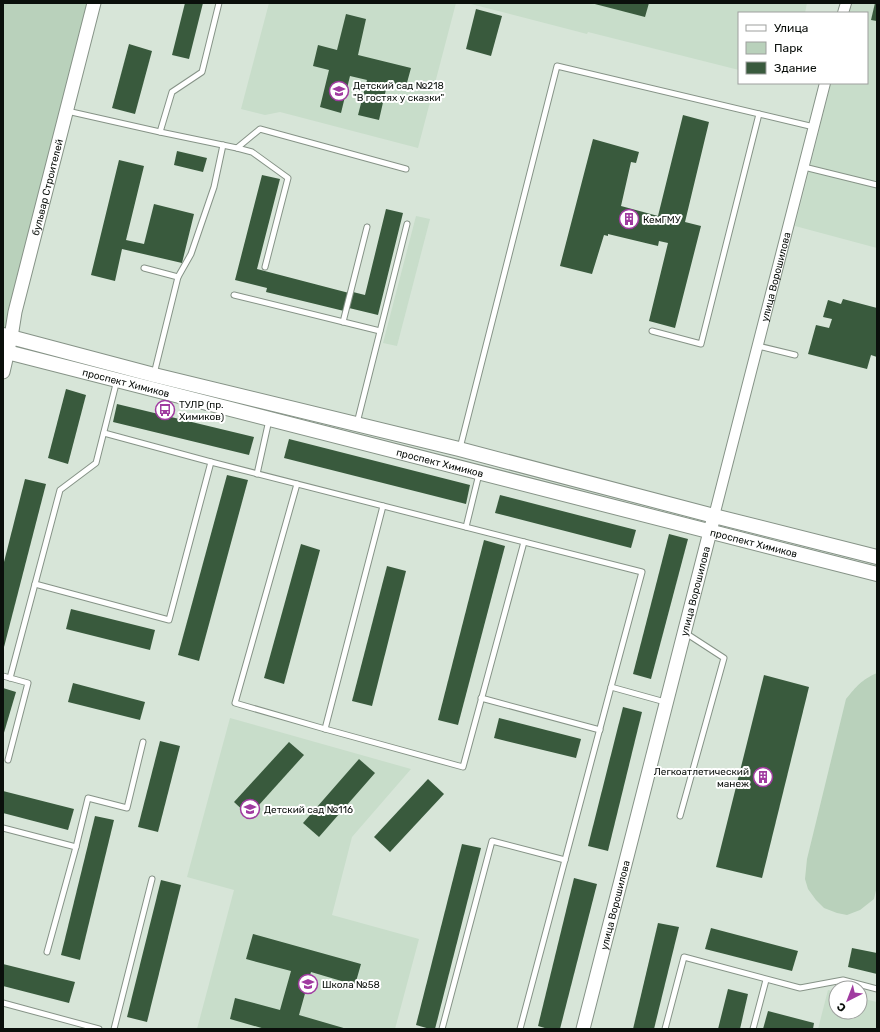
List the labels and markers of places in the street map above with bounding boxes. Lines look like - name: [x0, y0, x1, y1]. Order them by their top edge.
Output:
- school or university icon: Детский сад №218 "В гостях у сказки": [328, 80, 350, 102]
- place label: Детский сад №218 "В гостях у сказки": [353, 80, 445, 104]
- building icon: КемГМУ: [618, 208, 640, 230]
- place label: КемГМУ: [643, 214, 681, 226]
- bus stop icon: ТУЛР (пр. Химиков): [154, 399, 176, 421]
- place label: ТУЛР (пр. Химиков): [179, 399, 224, 423]
- place label: Легкоатлетический манеж: [654, 766, 749, 790]
- building icon: Легкоатлетический манеж: [752, 766, 774, 788]
- school or university icon: Детский сад №116: [239, 798, 261, 820]
- place label: Детский сад №116: [264, 804, 353, 816]
- school or university icon: Школа №58: [297, 973, 319, 995]
- place label: Школа №58: [322, 979, 380, 991]

